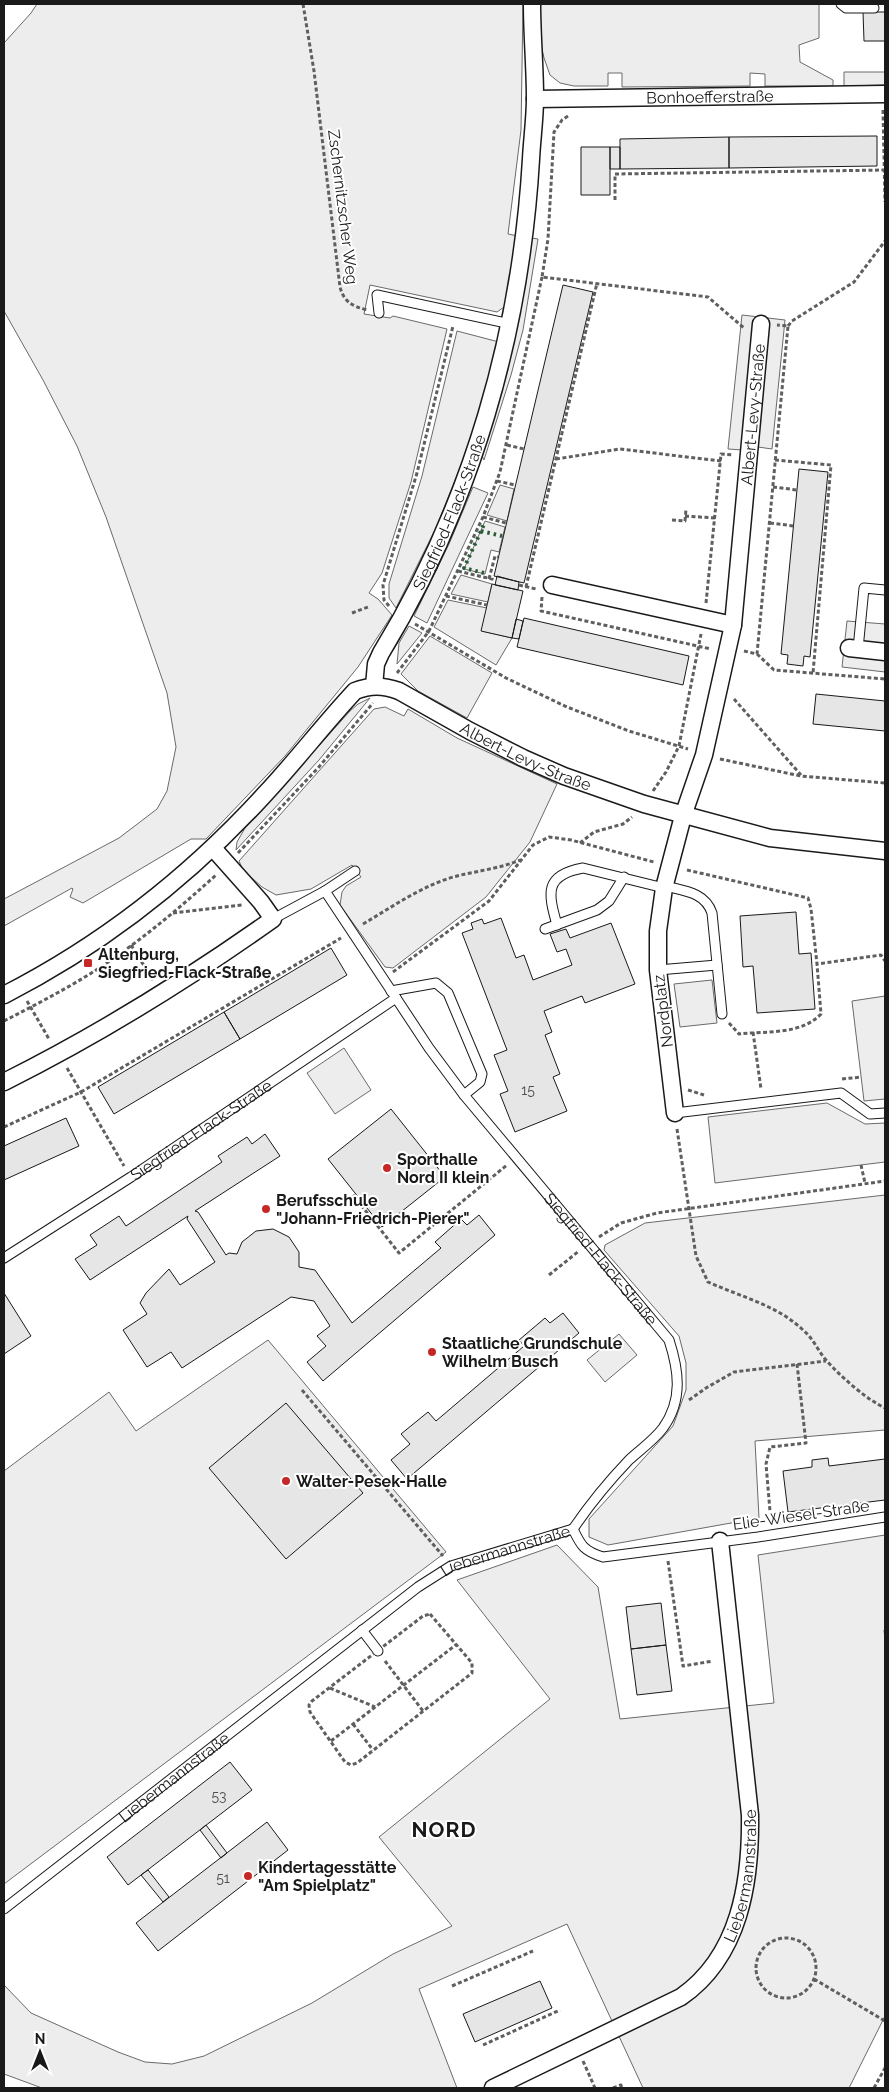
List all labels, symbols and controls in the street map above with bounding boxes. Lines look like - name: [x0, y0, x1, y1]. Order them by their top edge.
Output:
- street label: Bonhoefferstraße: [646, 86, 774, 107]
- street label: Zschernitzscher Weg: [324, 128, 362, 286]
- street label: Albert-Levy-Straße: [737, 343, 769, 486]
- street label: Siegfried-Flack-Straße: [408, 432, 489, 593]
- street label: Albert-Levy-Straße: [457, 718, 594, 794]
- place label: Altenburg, Siegfried-Flack-Straße: [98, 945, 272, 982]
- marker: Altenburg, Siegfried-Flack-Straße: [82, 957, 94, 969]
- street label: Nordplatz: [649, 973, 677, 1048]
- street label: Siegfried-Flack-Straße: [127, 1075, 275, 1184]
- house number: 15: [521, 1082, 535, 1098]
- place label: Sporthalle Nord II klein: [397, 1150, 489, 1187]
- marker: Sporthalle Nord II klein: [381, 1162, 393, 1174]
- street label: Siegfried-Flack-Straße: [540, 1189, 662, 1329]
- place label: Berufsschule "Johann-Friedrich-Pierer": [276, 1191, 470, 1228]
- marker: Berufsschule "Johann-Friedrich-Pierer": [260, 1203, 272, 1215]
- place label: Staatliche Grundschule Wilhelm Busch: [442, 1334, 623, 1371]
- marker: Staatliche Grundschule Wilhelm Busch: [426, 1346, 438, 1358]
- place label: Walter-Pesek-Halle: [296, 1472, 447, 1491]
- marker: Walter-Pesek-Halle: [280, 1475, 292, 1487]
- street label: Elie-Wiesel-Straße: [731, 1496, 871, 1534]
- street label: Liebermannstraße: [437, 1521, 572, 1580]
- street label: Liebermannstraße: [115, 1728, 233, 1826]
- house number: 53: [211, 1788, 227, 1804]
- street label: Liebermannstraße: [719, 1808, 760, 1945]
- district label: NORD: [412, 1817, 476, 1842]
- place label: Kindertagesstätte "Am Spielplatz": [258, 1858, 397, 1895]
- house number: 51: [216, 1870, 230, 1886]
- marker: Kindertagesstätte "Am Spielplatz": [242, 1870, 254, 1882]
- north arrow: [15, 2027, 65, 2077]
- text: N: [35, 2031, 45, 2047]

